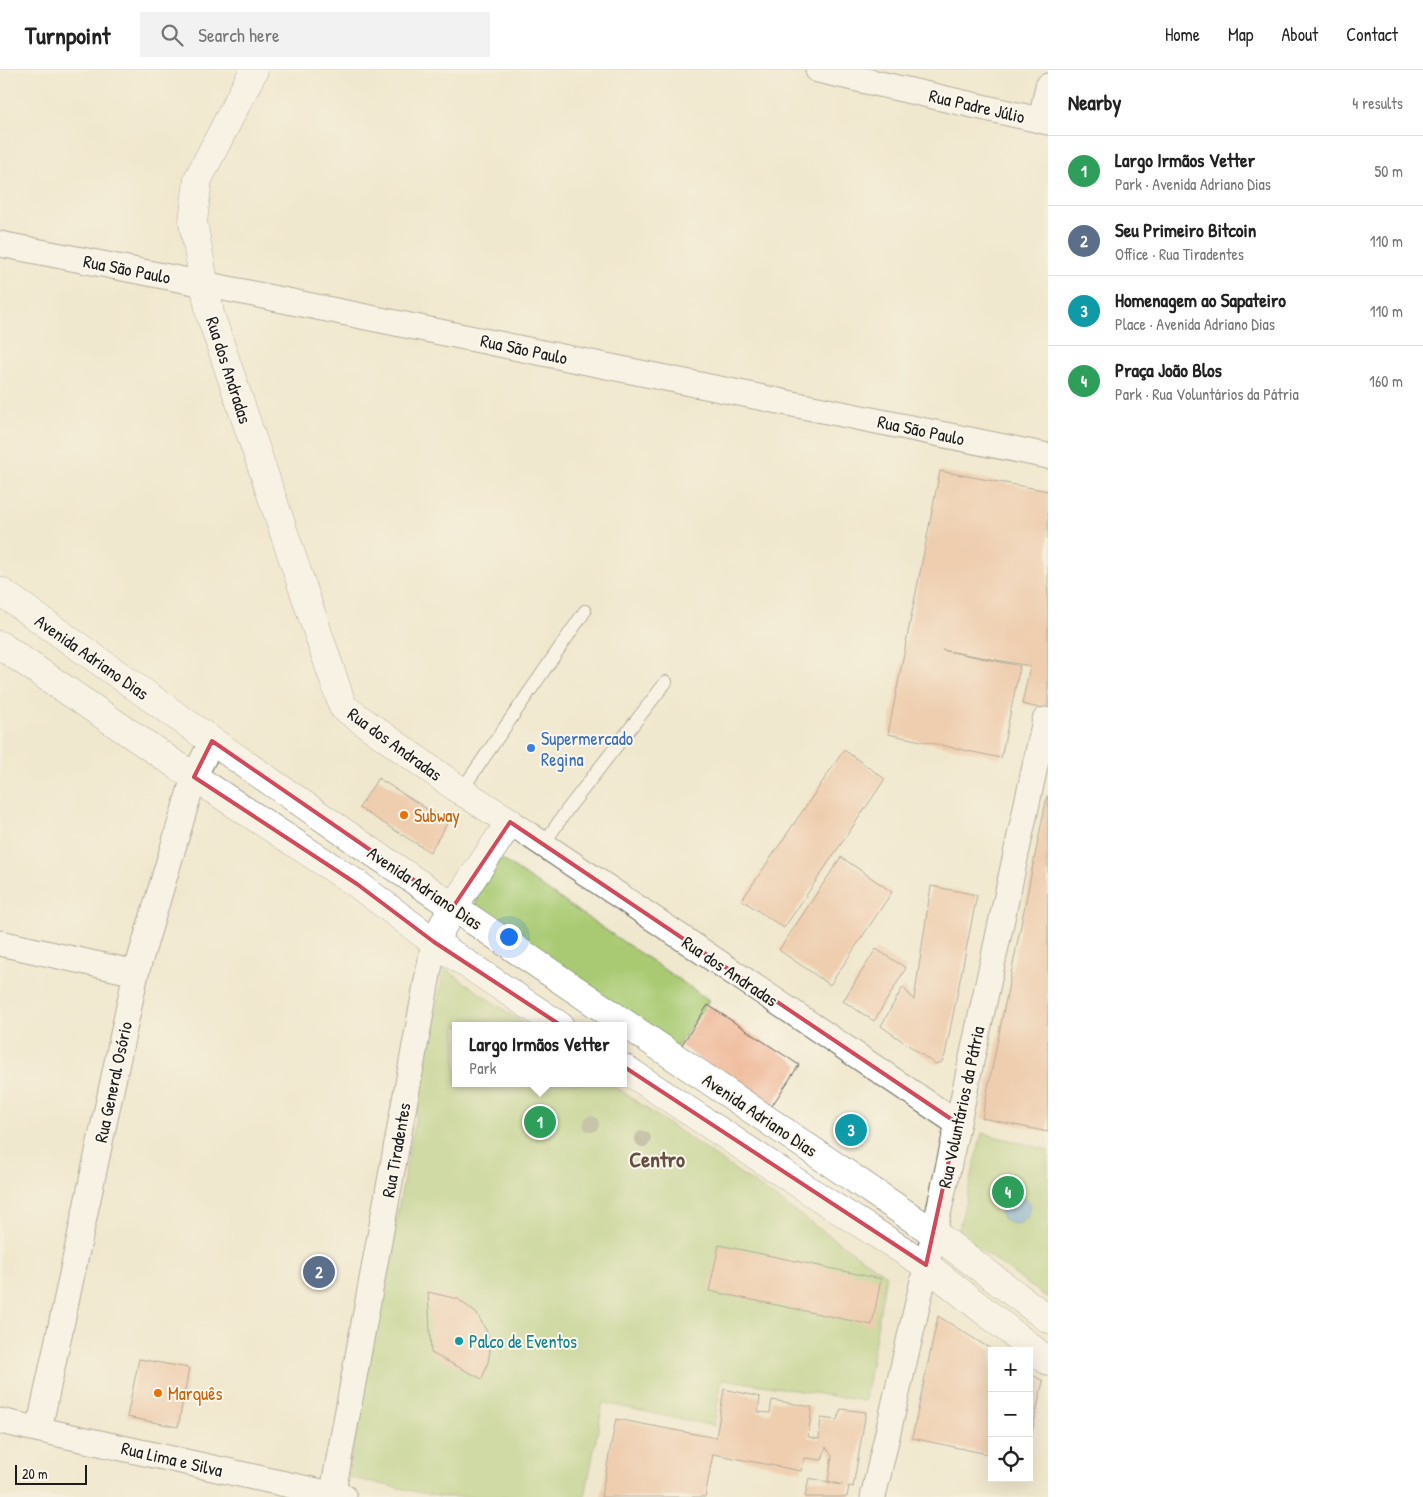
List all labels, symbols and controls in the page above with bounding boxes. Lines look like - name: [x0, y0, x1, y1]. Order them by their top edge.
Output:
- search box: [140, 12, 490, 57]
- text: Turnpoint: [25, 19, 110, 51]
- icon: search: [158, 21, 186, 49]
- text: Search here: [198, 22, 280, 48]
- text: Home: [1165, 22, 1200, 47]
- text: Map: [1228, 22, 1253, 47]
- text: About: [1281, 22, 1318, 47]
- text: Contact: [1346, 22, 1398, 47]
- street label: Rua Padre Júlio: [927, 83, 1027, 129]
- text: Nearby: [1068, 88, 1121, 117]
- text: 4 results: [1352, 92, 1403, 114]
- text: Largo Irmãos Vetter: [1115, 147, 1255, 173]
- text: 1: [1081, 160, 1087, 182]
- text: 50 m: [1375, 160, 1403, 182]
- text: Park · Avenida Adriano Dias: [1115, 173, 1271, 195]
- text: Seu Primeiro Bitcoin: [1115, 217, 1256, 243]
- text: 2: [1080, 230, 1088, 252]
- text: 110 m: [1370, 230, 1403, 252]
- text: Office · Rua Tiradentes: [1115, 243, 1244, 265]
- street label: Rua São Paulo: [81, 248, 173, 290]
- text: Homenagem ao Sapateiro: [1115, 287, 1286, 313]
- text: 3: [1080, 300, 1088, 322]
- text: 110 m: [1370, 300, 1403, 322]
- street label: Rua dos Andradas: [200, 313, 258, 427]
- text: Place · Avenida Adriano Dias: [1115, 313, 1275, 335]
- street label: Rua São Paulo: [478, 328, 570, 370]
- text: Praça João Blos: [1115, 357, 1222, 383]
- text: 4: [1081, 370, 1087, 392]
- text: 160 m: [1369, 370, 1403, 392]
- text: Park · Rua Voluntários da Pátria: [1115, 383, 1299, 405]
- street label: Rua São Paulo: [875, 409, 967, 451]
- street label: Avenida Adriano Dias: [30, 608, 154, 706]
- street label: Rua dos Andradas: [343, 701, 447, 787]
- place label: Supermercado Regina: [541, 726, 633, 772]
- marker: Supermercado Regina: [525, 742, 537, 754]
- place label: Subway: [414, 803, 460, 828]
- marker: Subway: [398, 809, 410, 821]
- street label: Avenida Adriano Dias: [363, 840, 487, 936]
- your location: [496, 924, 522, 950]
- street label: Rua dos Andradas: [677, 930, 783, 1012]
- street label: Rua General Osório: [88, 1019, 138, 1145]
- popup: [452, 1022, 627, 1087]
- street label: Rua Voluntários da Pátria: [932, 1024, 990, 1190]
- text: Largo Irmãos Vetter: [470, 1031, 610, 1057]
- text: Park: [470, 1057, 496, 1079]
- street label: Avenida Adriano Dias: [698, 1067, 822, 1163]
- street label: Rua Tiradentes: [375, 1101, 417, 1199]
- pin: 1: [524, 1103, 556, 1141]
- pin: 3: [835, 1111, 867, 1149]
- district label: Centro: [629, 1144, 685, 1174]
- pin: 4: [992, 1173, 1024, 1211]
- pin: 2: [303, 1253, 335, 1291]
- place label: Palco de Eventos: [469, 1329, 577, 1354]
- marker: Palco de Eventos: [453, 1335, 465, 1347]
- map controls: [988, 1347, 1033, 1482]
- button: +: [988, 1347, 1033, 1392]
- place label: Marquês: [168, 1381, 222, 1406]
- marker: Marquês: [152, 1387, 164, 1399]
- button: −: [988, 1392, 1033, 1437]
- street label: Rua Lima e Silva: [119, 1435, 225, 1483]
- button: locate: [988, 1437, 1033, 1482]
- scale bar: [15, 1462, 88, 1485]
- text: 20 m: [22, 1464, 48, 1483]

